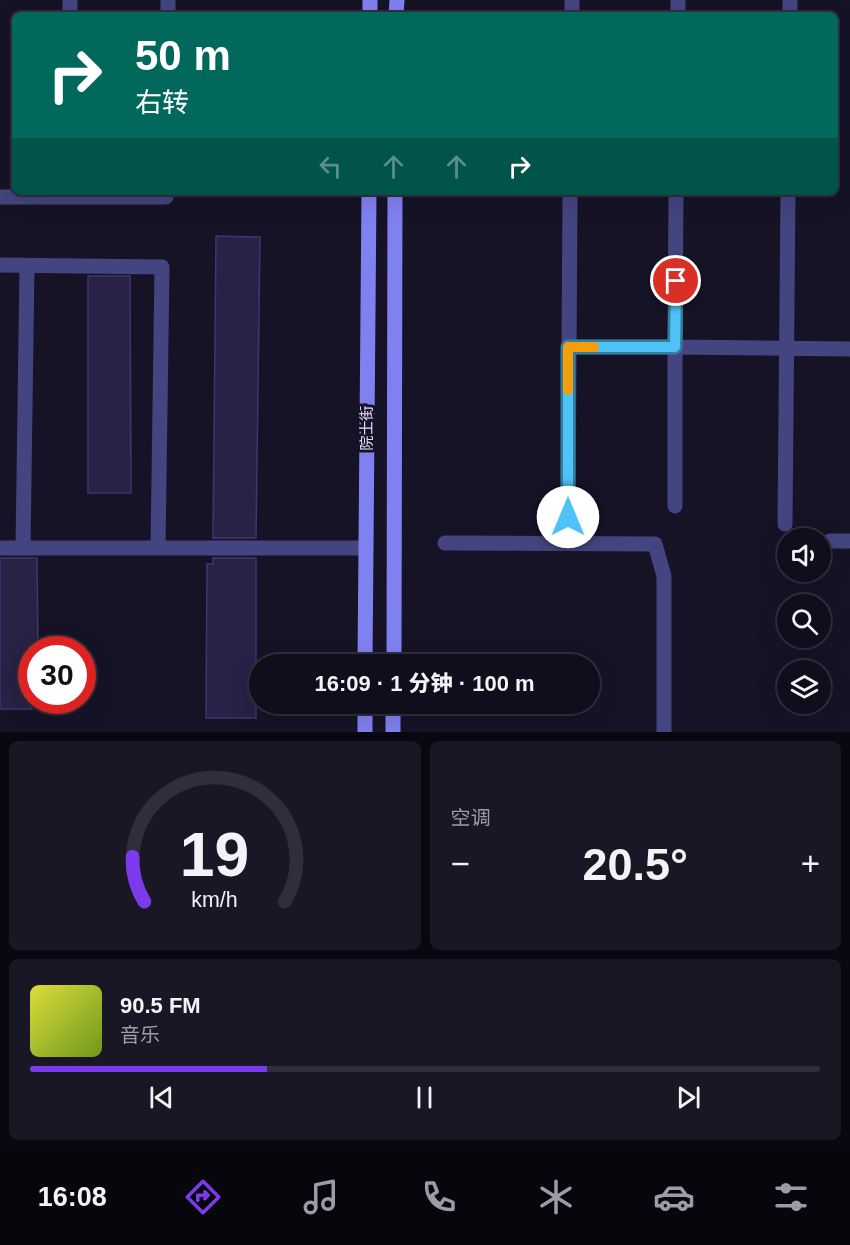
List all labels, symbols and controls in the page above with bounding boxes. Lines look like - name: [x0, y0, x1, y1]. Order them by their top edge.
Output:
- text: 50 m: [135, 32, 231, 79]
- icon: right: [36, 36, 114, 114]
- text: 右转: [135, 88, 189, 118]
- icon: left: [314, 150, 347, 183]
- icon: ahead: [377, 150, 410, 183]
- icon: ahead: [440, 150, 473, 183]
- icon: right: [503, 150, 536, 183]
- pin: [650, 255, 701, 306]
- icon: arrive: [659, 264, 692, 297]
- street label: 院士街: [358, 405, 375, 451]
- position arrow: [536, 485, 600, 549]
- map controls: [777, 528, 831, 714]
- button: sound: [777, 528, 831, 582]
- button: search: [777, 594, 831, 648]
- speed limit sign: 30: [18, 636, 96, 714]
- button: layers: [777, 660, 831, 714]
- text: 16:09 · 1 分钟 · 100 m: [314, 671, 535, 696]
- text: 空调: [451, 807, 491, 829]
- text: 19: [180, 820, 249, 889]
- text: 20.5°: [582, 839, 688, 890]
- text: −: [451, 845, 470, 882]
- text: +: [801, 845, 820, 882]
- text: km/h: [192, 889, 238, 913]
- text: 90.5 FM: [120, 993, 201, 1018]
- text: 音乐: [120, 1024, 160, 1046]
- icon: previous: [145, 1081, 178, 1114]
- icon: pause: [408, 1081, 441, 1114]
- icon: next: [672, 1081, 705, 1114]
- icon: directions: [182, 1176, 224, 1218]
- icon: music: [300, 1176, 342, 1218]
- icon: phone: [418, 1176, 460, 1218]
- icon: climate: [535, 1176, 577, 1218]
- icon: car: [653, 1176, 695, 1218]
- icon: filters: [770, 1176, 812, 1218]
- text: 16:08: [38, 1182, 107, 1212]

